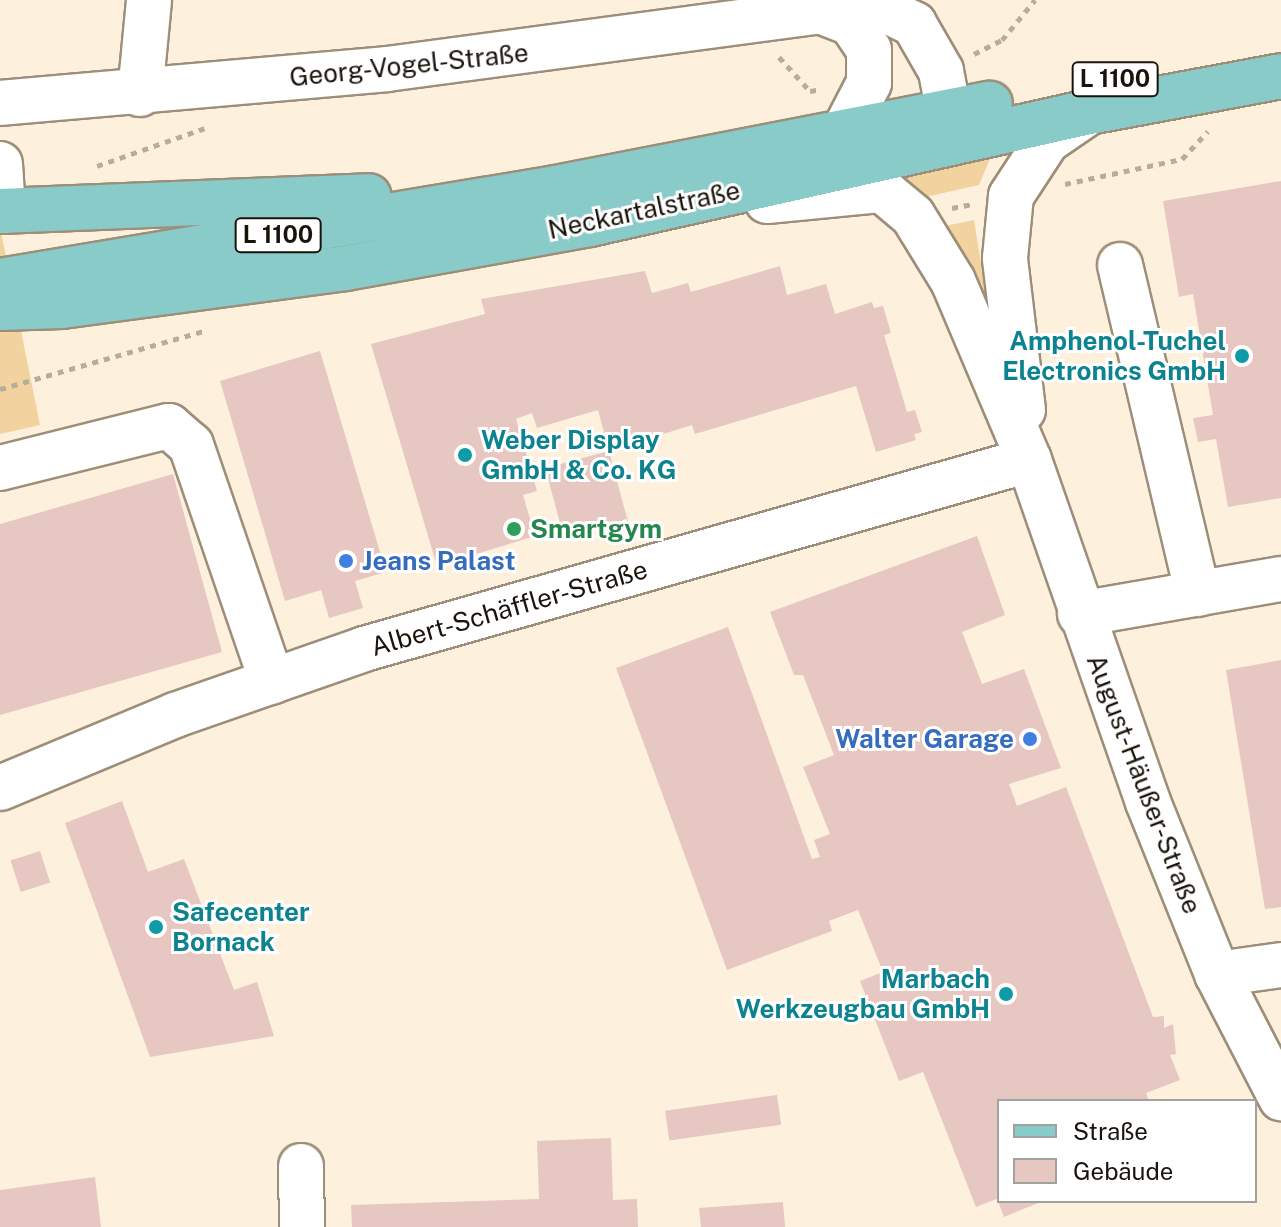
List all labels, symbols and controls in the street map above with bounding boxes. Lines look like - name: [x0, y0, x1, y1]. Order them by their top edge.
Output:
- street label: Georg-Vogel-Straße: [288, 37, 530, 93]
- road number: L 1100: [1071, 59, 1159, 99]
- street label: Neckartalstraße: [545, 174, 743, 246]
- road number: L 1100: [234, 215, 322, 255]
- place label: Amphenol-Tuchel Electronics GmbH: [1002, 325, 1226, 386]
- marker: Amphenol-Tuchel Electronics GmbH: [1233, 347, 1251, 365]
- place label: Weber Display GmbH & Co. KG: [481, 424, 677, 486]
- marker: Weber Display GmbH & Co. KG: [456, 446, 474, 464]
- place label: Smartgym: [530, 513, 662, 545]
- marker: Smartgym: [505, 520, 523, 538]
- place label: Jeans Palast: [362, 545, 516, 577]
- marker: Jeans Palast: [337, 552, 355, 570]
- street label: Albert-Schäffler-Straße: [367, 554, 651, 662]
- street label: August-Häußer-Straße: [1080, 650, 1208, 918]
- place label: Walter Garage: [835, 723, 1014, 755]
- marker: Walter Garage: [1021, 730, 1039, 748]
- place label: Safecenter Bornack: [172, 896, 310, 958]
- marker: Safecenter Bornack: [147, 918, 165, 936]
- place label: Marbach Werkzeugbau GmbH: [736, 963, 990, 1024]
- marker: Marbach Werkzeugbau GmbH: [997, 985, 1015, 1003]
- legend: [997, 1099, 1257, 1203]
- text: Straße: [1073, 1117, 1148, 1145]
- text: Gebäude: [1073, 1157, 1173, 1185]

